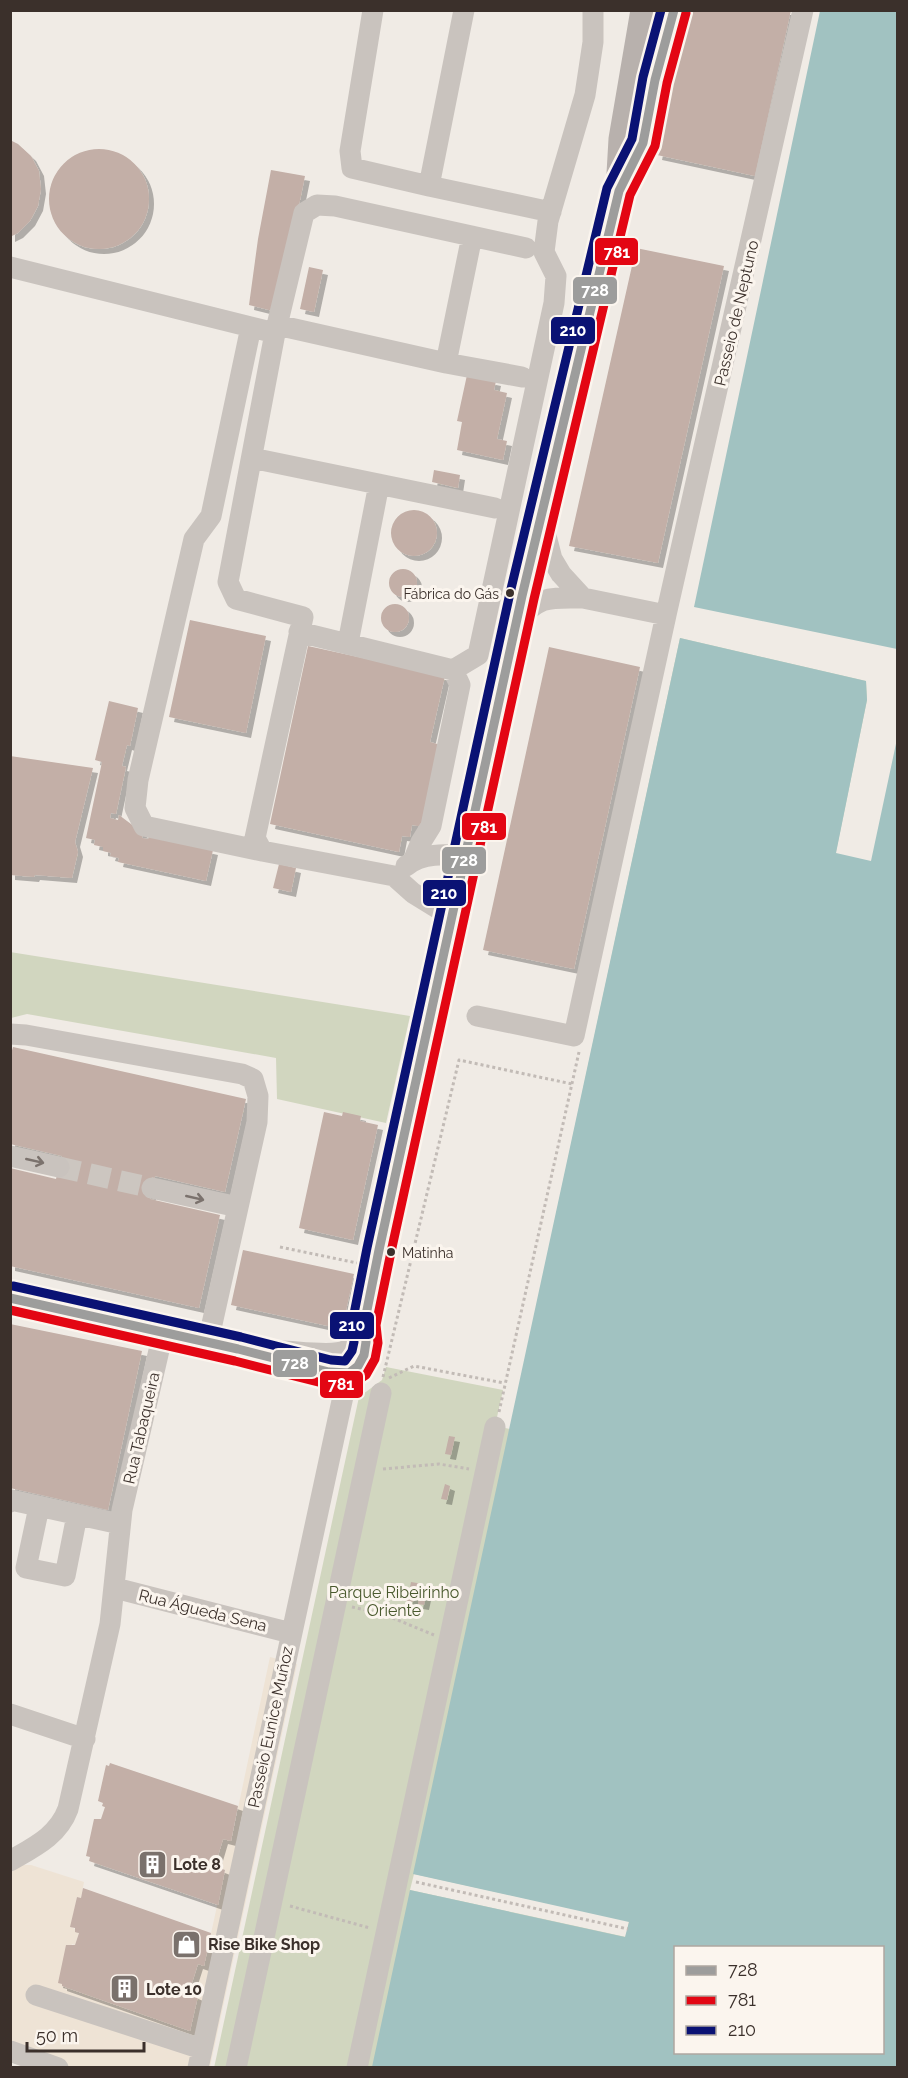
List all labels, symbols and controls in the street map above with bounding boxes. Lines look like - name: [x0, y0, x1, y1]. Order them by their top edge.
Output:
- line badge: 781: [594, 237, 639, 266]
- street label: Passeio de Neptuno: [710, 238, 763, 388]
- text: 781: [604, 243, 630, 262]
- line badge: 728: [572, 276, 618, 305]
- text: 728: [581, 281, 609, 300]
- line badge: 210: [550, 316, 596, 345]
- text: 210: [560, 321, 587, 340]
- place label: Fábrica do Gás: [404, 586, 499, 602]
- marker: Fábrica do Gás: [504, 587, 516, 599]
- line badge: 781: [461, 812, 507, 841]
- text: 781: [471, 818, 497, 837]
- line badge: 728: [441, 846, 487, 875]
- text: 728: [450, 851, 478, 870]
- line badge: 210: [422, 879, 467, 907]
- text: 210: [431, 884, 458, 903]
- one-way arrow: [25, 1156, 44, 1168]
- one-way arrow: [185, 1192, 204, 1204]
- place label: Matinha: [402, 1245, 453, 1261]
- marker: Matinha: [385, 1246, 397, 1258]
- line badge: 210: [329, 1311, 375, 1340]
- text: 210: [339, 1316, 366, 1335]
- line badge: 728: [272, 1349, 318, 1378]
- text: 728: [281, 1354, 309, 1373]
- street label: Rua Tabaqueira: [119, 1370, 164, 1486]
- line badge: 781: [319, 1370, 364, 1399]
- text: 781: [328, 1375, 354, 1394]
- park label: Parque Ribeirinho Oriente: [329, 1583, 459, 1620]
- street label: Rua Águeda Sena: [137, 1584, 269, 1636]
- street label: Passeio Eunice Muñoz: [244, 1644, 297, 1810]
- building icon: Lote 8: [136, 1848, 168, 1880]
- place label: Lote 8: [173, 1855, 221, 1874]
- shop icon: Rise Bike Shop: [171, 1928, 203, 1960]
- place label: Rise Bike Shop: [208, 1935, 320, 1954]
- legend: [674, 1946, 884, 2054]
- text: 728: [728, 1959, 758, 1980]
- building icon: Lote 10: [109, 1973, 141, 2005]
- place label: Lote 10: [146, 1980, 202, 1999]
- text: 781: [728, 1989, 756, 2010]
- scale bar: [27, 2015, 144, 2053]
- text: 210: [728, 2019, 756, 2040]
- text: 50 m: [36, 2025, 78, 2046]

